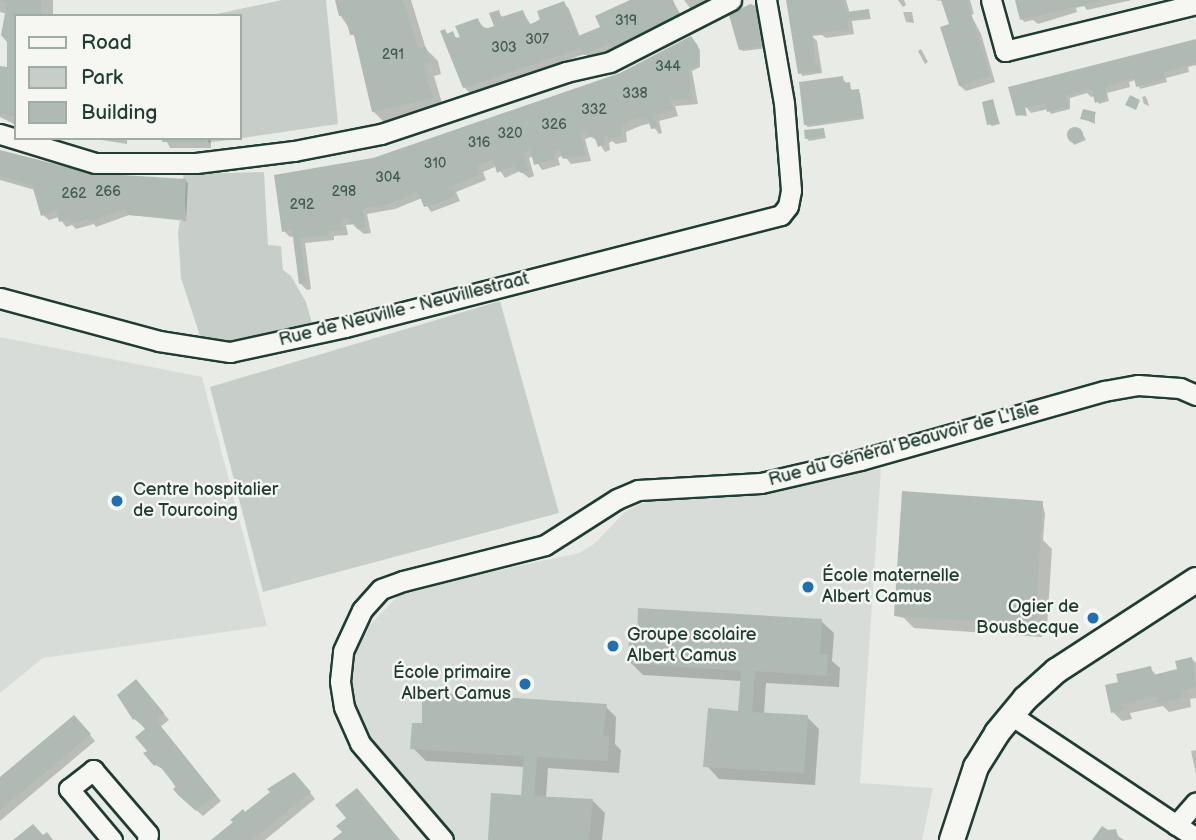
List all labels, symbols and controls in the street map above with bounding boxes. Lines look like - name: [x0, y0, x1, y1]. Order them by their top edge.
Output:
- house number: 319: [615, 13, 637, 29]
- legend: [14, 14, 242, 140]
- text: Road: [81, 30, 132, 55]
- house number: 307: [525, 32, 549, 48]
- house number: 303: [491, 40, 517, 56]
- house number: 291: [382, 47, 404, 63]
- house number: 344: [655, 59, 681, 75]
- text: Park: [81, 65, 123, 90]
- house number: 338: [622, 86, 648, 102]
- text: Building: [81, 100, 157, 125]
- house number: 332: [581, 102, 607, 118]
- house number: 326: [541, 117, 567, 133]
- house number: 320: [497, 126, 523, 142]
- house number: 316: [468, 135, 490, 151]
- house number: 310: [424, 156, 446, 172]
- house number: 304: [375, 170, 401, 186]
- house number: 266: [95, 184, 121, 200]
- house number: 298: [332, 184, 356, 200]
- house number: 262: [61, 186, 87, 202]
- house number: 292: [290, 197, 314, 213]
- street label: Rue de Neuville - Neuvillestraat: [276, 268, 532, 352]
- street label: Rue du Général Beauvoir de L'Isle: [766, 398, 1042, 492]
- place label: Centre hospitalier de Tourcoing: [133, 480, 278, 522]
- marker: Centre hospitalier de Tourcoing: [107, 491, 127, 511]
- place label: École maternelle Albert Camus: [822, 566, 959, 608]
- marker: École maternelle Albert Camus: [800, 579, 816, 595]
- place label: Ogier de Bousbecque: [976, 597, 1079, 640]
- marker: Ogier de Bousbecque: [1085, 610, 1101, 626]
- place label: Groupe scolaire Albert Camus: [627, 625, 756, 668]
- marker: Groupe scolaire Albert Camus: [605, 638, 621, 654]
- place label: École primaire Albert Camus: [393, 663, 511, 706]
- marker: École primaire Albert Camus: [517, 676, 533, 692]

